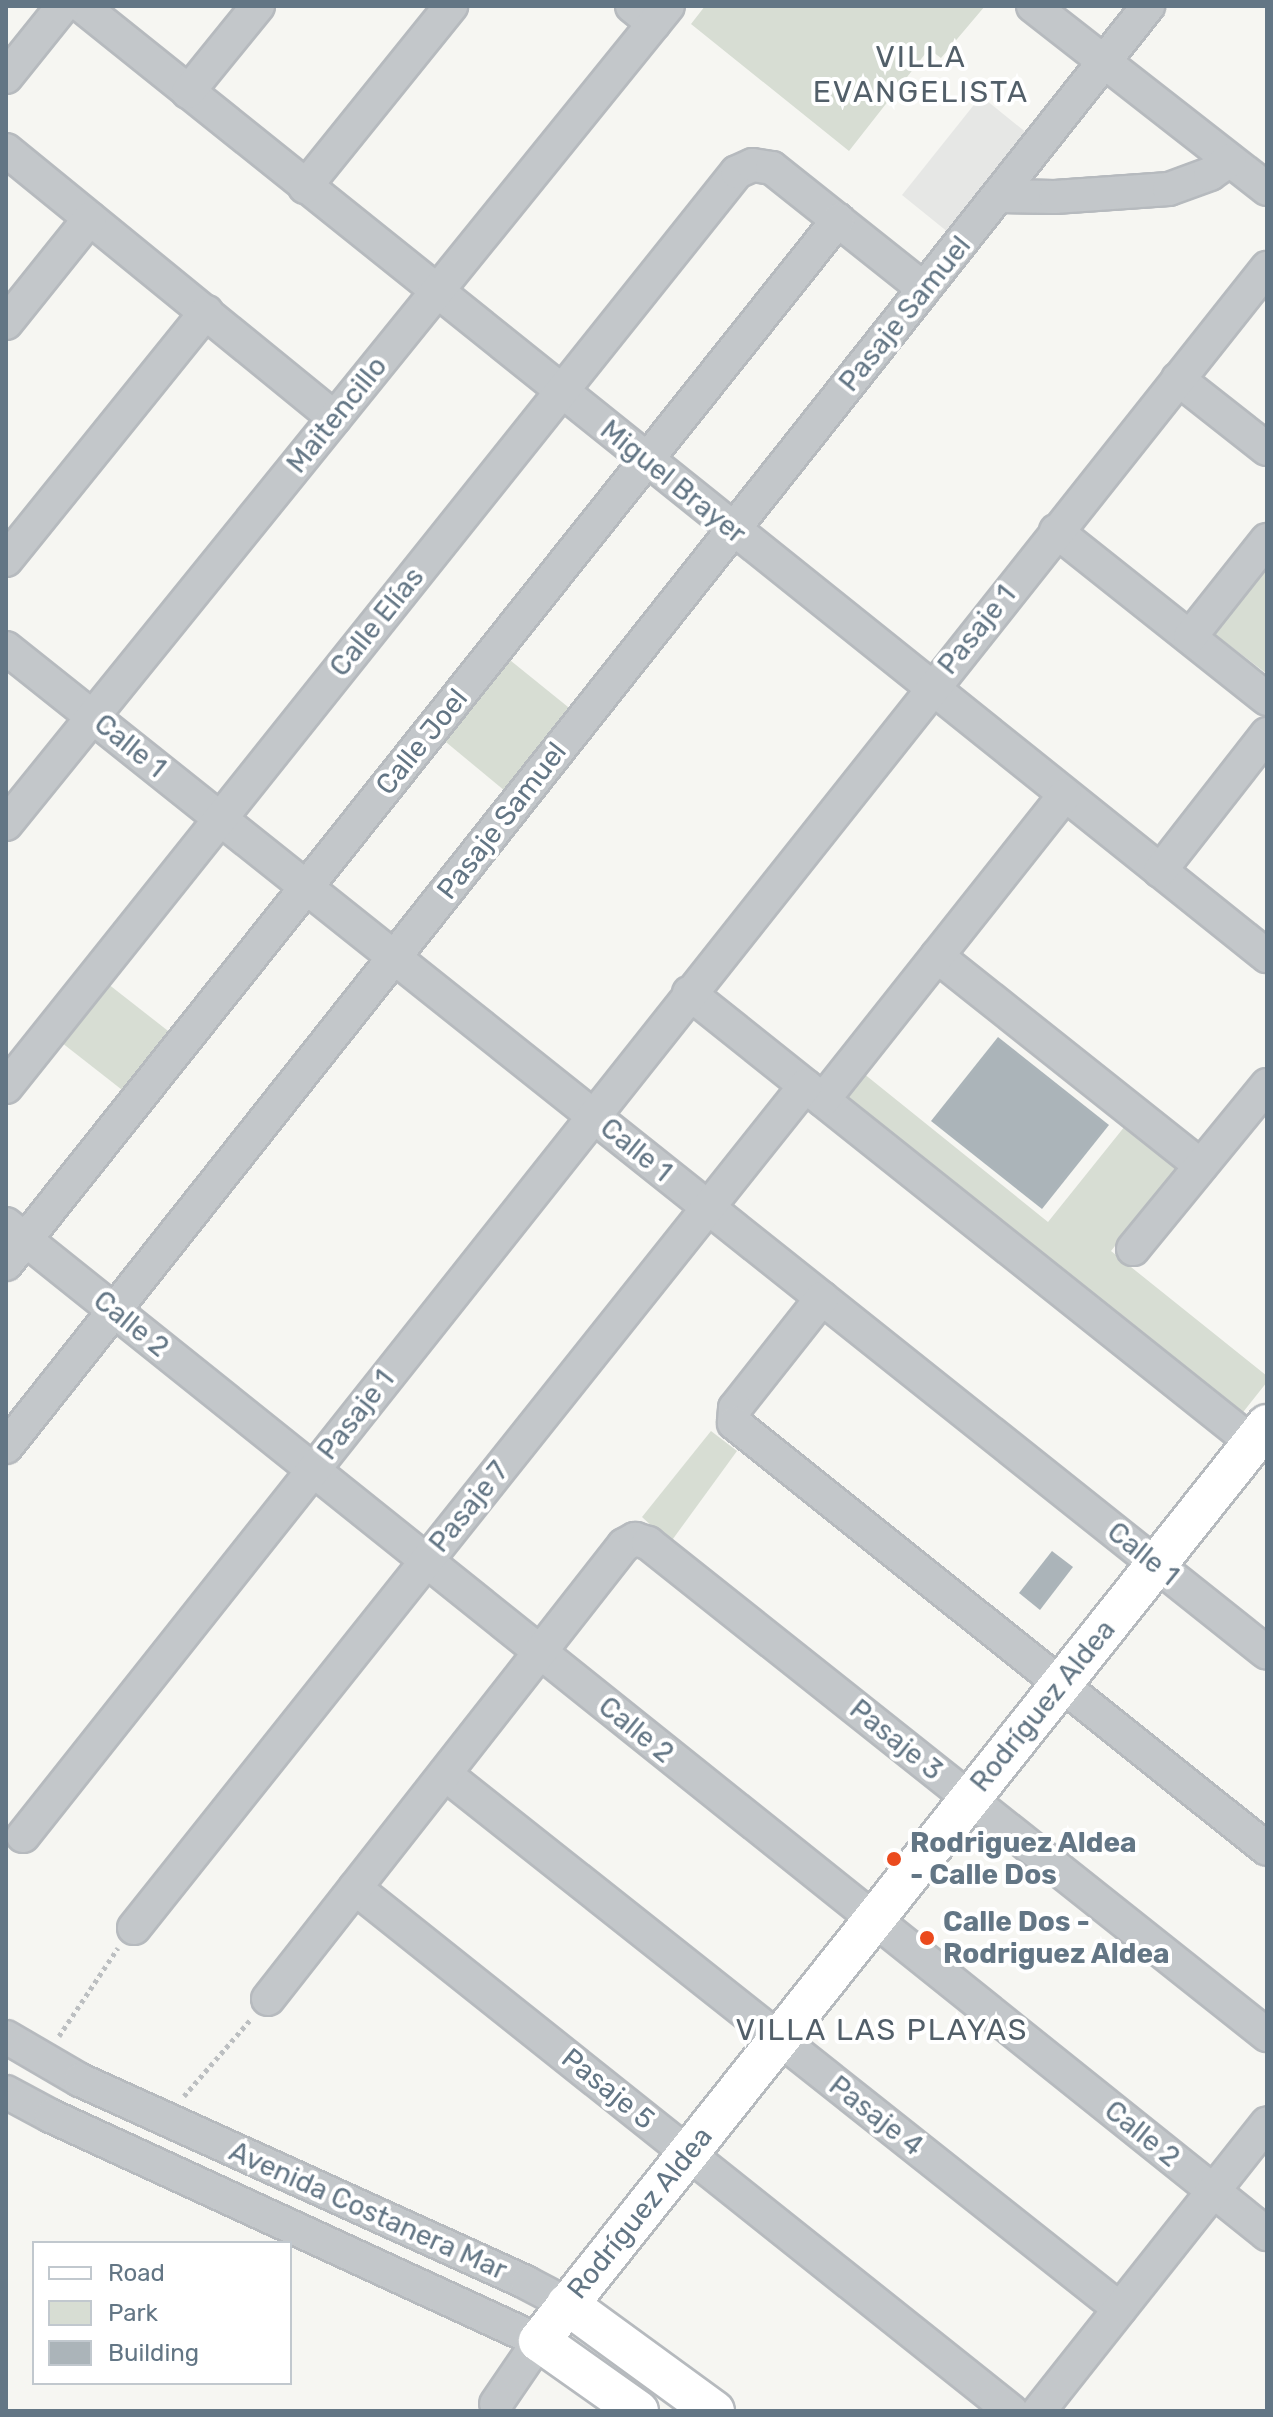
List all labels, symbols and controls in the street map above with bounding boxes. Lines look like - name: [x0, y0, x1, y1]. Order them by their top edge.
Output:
- district label: VILLA EVANGELISTA: [813, 39, 1029, 110]
- street label: Pasaje Samuel: [832, 230, 978, 398]
- street label: Maitencillo: [280, 350, 394, 480]
- street label: Miguel Brayer: [593, 413, 753, 551]
- street label: Calle Elías: [323, 561, 431, 683]
- street label: Pasaje 1: [931, 579, 1023, 681]
- street label: Calle Joel: [369, 682, 475, 802]
- street label: Calle 1: [87, 707, 173, 785]
- street label: Pasaje Samuel: [430, 736, 574, 906]
- street label: Calle 1: [593, 1111, 679, 1189]
- street label: Calle 2: [87, 1284, 175, 1364]
- street label: Pasaje 1: [310, 1363, 402, 1467]
- street label: Pasaje 7: [422, 1455, 516, 1559]
- street label: Calle 1: [1100, 1515, 1186, 1593]
- street label: Rodríguez Aldea: [963, 1613, 1123, 1799]
- street label: Calle 2: [592, 1690, 680, 1770]
- street label: Pasaje 3: [843, 1692, 949, 1788]
- place label: Rodriguez Aldea - Calle Dos: [910, 1826, 1137, 1892]
- marker: Rodriguez Aldea - Calle Dos: [885, 1850, 903, 1868]
- place label: Calle Dos - Rodriguez Aldea: [943, 1905, 1170, 1971]
- marker: Calle Dos - Rodriguez Aldea: [918, 1929, 936, 1947]
- district label: VILLA LAS PLAYAS: [735, 2012, 1029, 2048]
- street label: Pasaje 5: [555, 2042, 661, 2136]
- street label: Pasaje 4: [822, 2069, 930, 2163]
- street label: Calle 2: [1098, 2094, 1186, 2174]
- street label: Rodríguez Aldea: [560, 2120, 720, 2306]
- street label: Avenida Costanera Mar: [224, 2135, 512, 2287]
- legend: [32, 2241, 292, 2385]
- text: Road: [108, 2259, 165, 2287]
- text: Park: [108, 2299, 158, 2327]
- text: Building: [108, 2339, 199, 2367]

